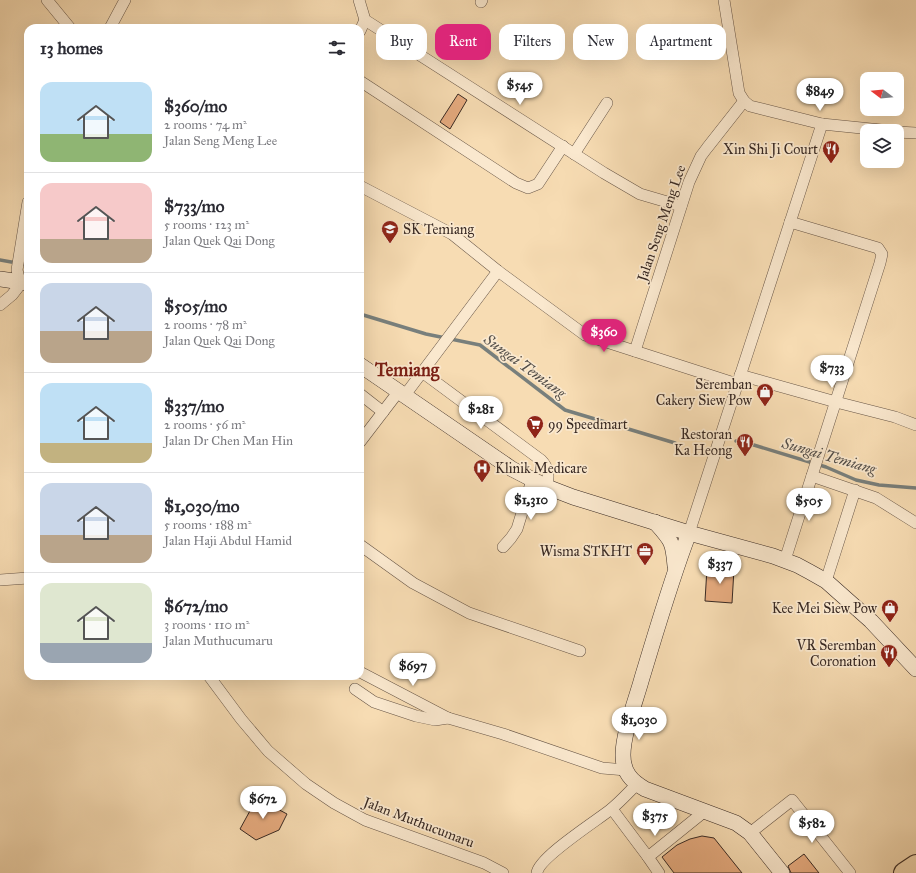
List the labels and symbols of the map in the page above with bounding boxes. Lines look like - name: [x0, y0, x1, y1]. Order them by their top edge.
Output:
- pin: $545: [496, 72, 544, 106]
- north arrow: [860, 72, 904, 116]
- pin: $849: [796, 78, 844, 112]
- restaurant icon: Xin Shi Ji Court: [821, 139, 841, 164]
- place label: Xin Shi Ji Court: [723, 141, 818, 159]
- street label: Jalan Seng Meng Lee: [633, 163, 690, 286]
- school or university icon: SK Temiang: [380, 219, 400, 244]
- place label: SK Temiang: [403, 221, 474, 238]
- pin: $360: [580, 319, 628, 353]
- water label: Sungai Temiang: [480, 330, 571, 403]
- pin: $733: [808, 355, 856, 389]
- district label: Temiang: [374, 359, 440, 382]
- place label: Seremban Cakery Siew Pow: [656, 376, 753, 409]
- shop icon: Seremban Cakery Siew Pow: [755, 382, 775, 407]
- pin: $281: [457, 396, 505, 430]
- supermarket icon: 99 Speedmart: [525, 414, 545, 439]
- place label: 99 Speedmart: [548, 416, 628, 433]
- place label: Restoran Ka Heong: [674, 426, 732, 459]
- restaurant icon: Restoran Ka Heong: [735, 432, 755, 457]
- water label: Sungai Temiang: [779, 434, 879, 478]
- hospital icon: Klinik Medicare: [472, 458, 492, 483]
- place label: Klinik Medicare: [495, 460, 587, 477]
- pin: $1,310: [498, 487, 564, 521]
- pin: $505: [785, 488, 833, 522]
- office icon: Wisma STKHT: [635, 541, 655, 566]
- place label: Wisma STKHT: [540, 543, 632, 560]
- pin: $337: [696, 551, 744, 585]
- shop icon: Kee Mei Siew Pow: [880, 598, 900, 623]
- place label: Kee Mei Siew Pow: [772, 600, 878, 617]
- place label: VR Seremban Coronation: [796, 637, 876, 670]
- restaurant icon: VR Seremban Coronation: [879, 643, 899, 668]
- pin: $697: [389, 653, 437, 687]
- pin: $1,030: [606, 707, 672, 741]
- pin: $672: [239, 786, 287, 820]
- street label: Jalan Muthucumaru: [359, 793, 477, 853]
- pin: $375: [631, 803, 679, 837]
- pin: $582: [788, 810, 836, 844]

